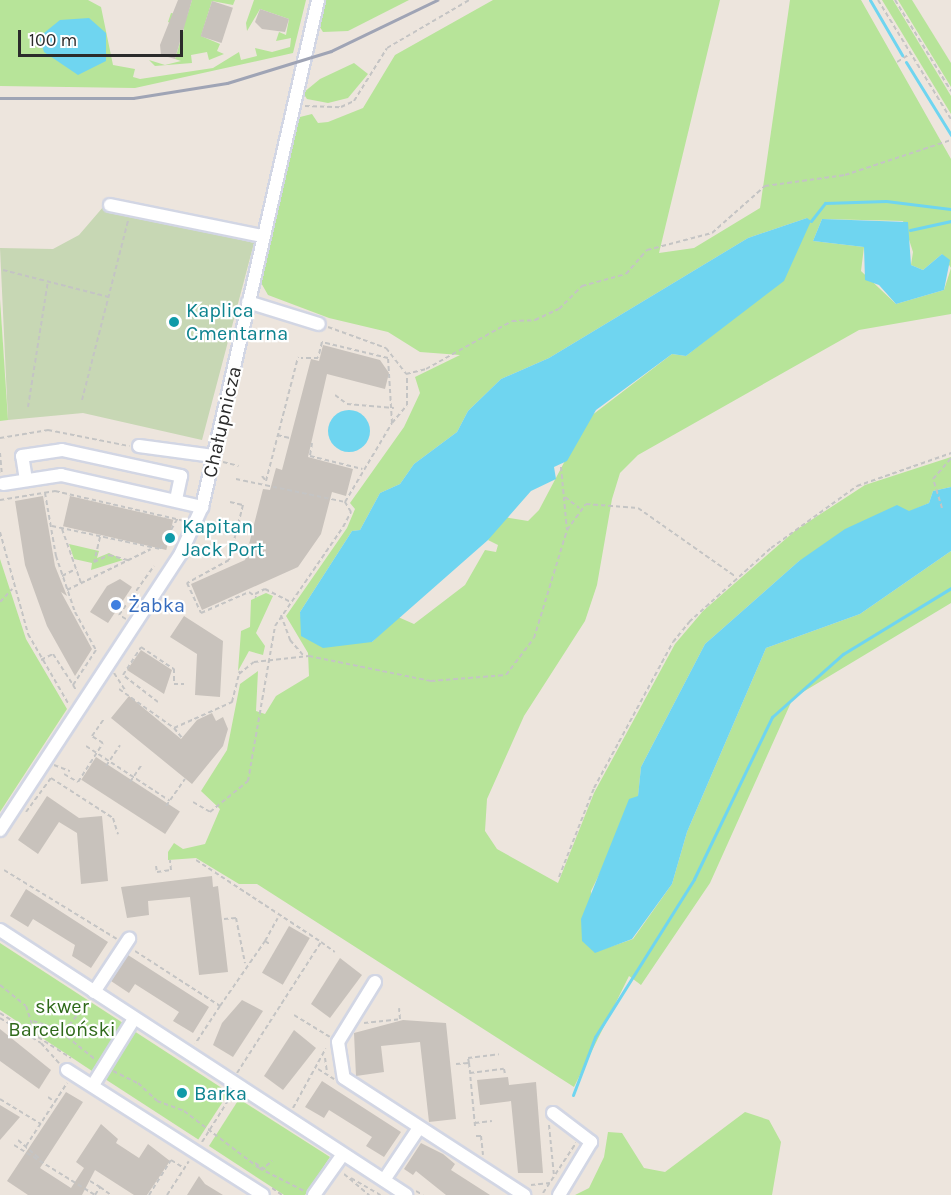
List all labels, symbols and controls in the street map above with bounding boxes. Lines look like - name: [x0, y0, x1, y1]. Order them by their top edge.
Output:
- scale bar: [21, 18, 186, 56]
- text: 100 m: [29, 29, 77, 51]
- place label: Kaplica Cmentarna: [186, 298, 288, 345]
- marker: Kaplica Cmentarna: [167, 315, 181, 329]
- street label: Chałupnicza: [198, 364, 246, 480]
- place label: Kapitan Jack Port: [182, 514, 264, 561]
- marker: Kapitan Jack Port: [163, 531, 177, 545]
- place label: Żabka: [128, 593, 185, 617]
- marker: Żabka: [109, 598, 123, 612]
- park label: skwer Barceloński: [8, 994, 116, 1041]
- place label: Barka: [194, 1081, 247, 1105]
- marker: Barka: [175, 1086, 189, 1100]

